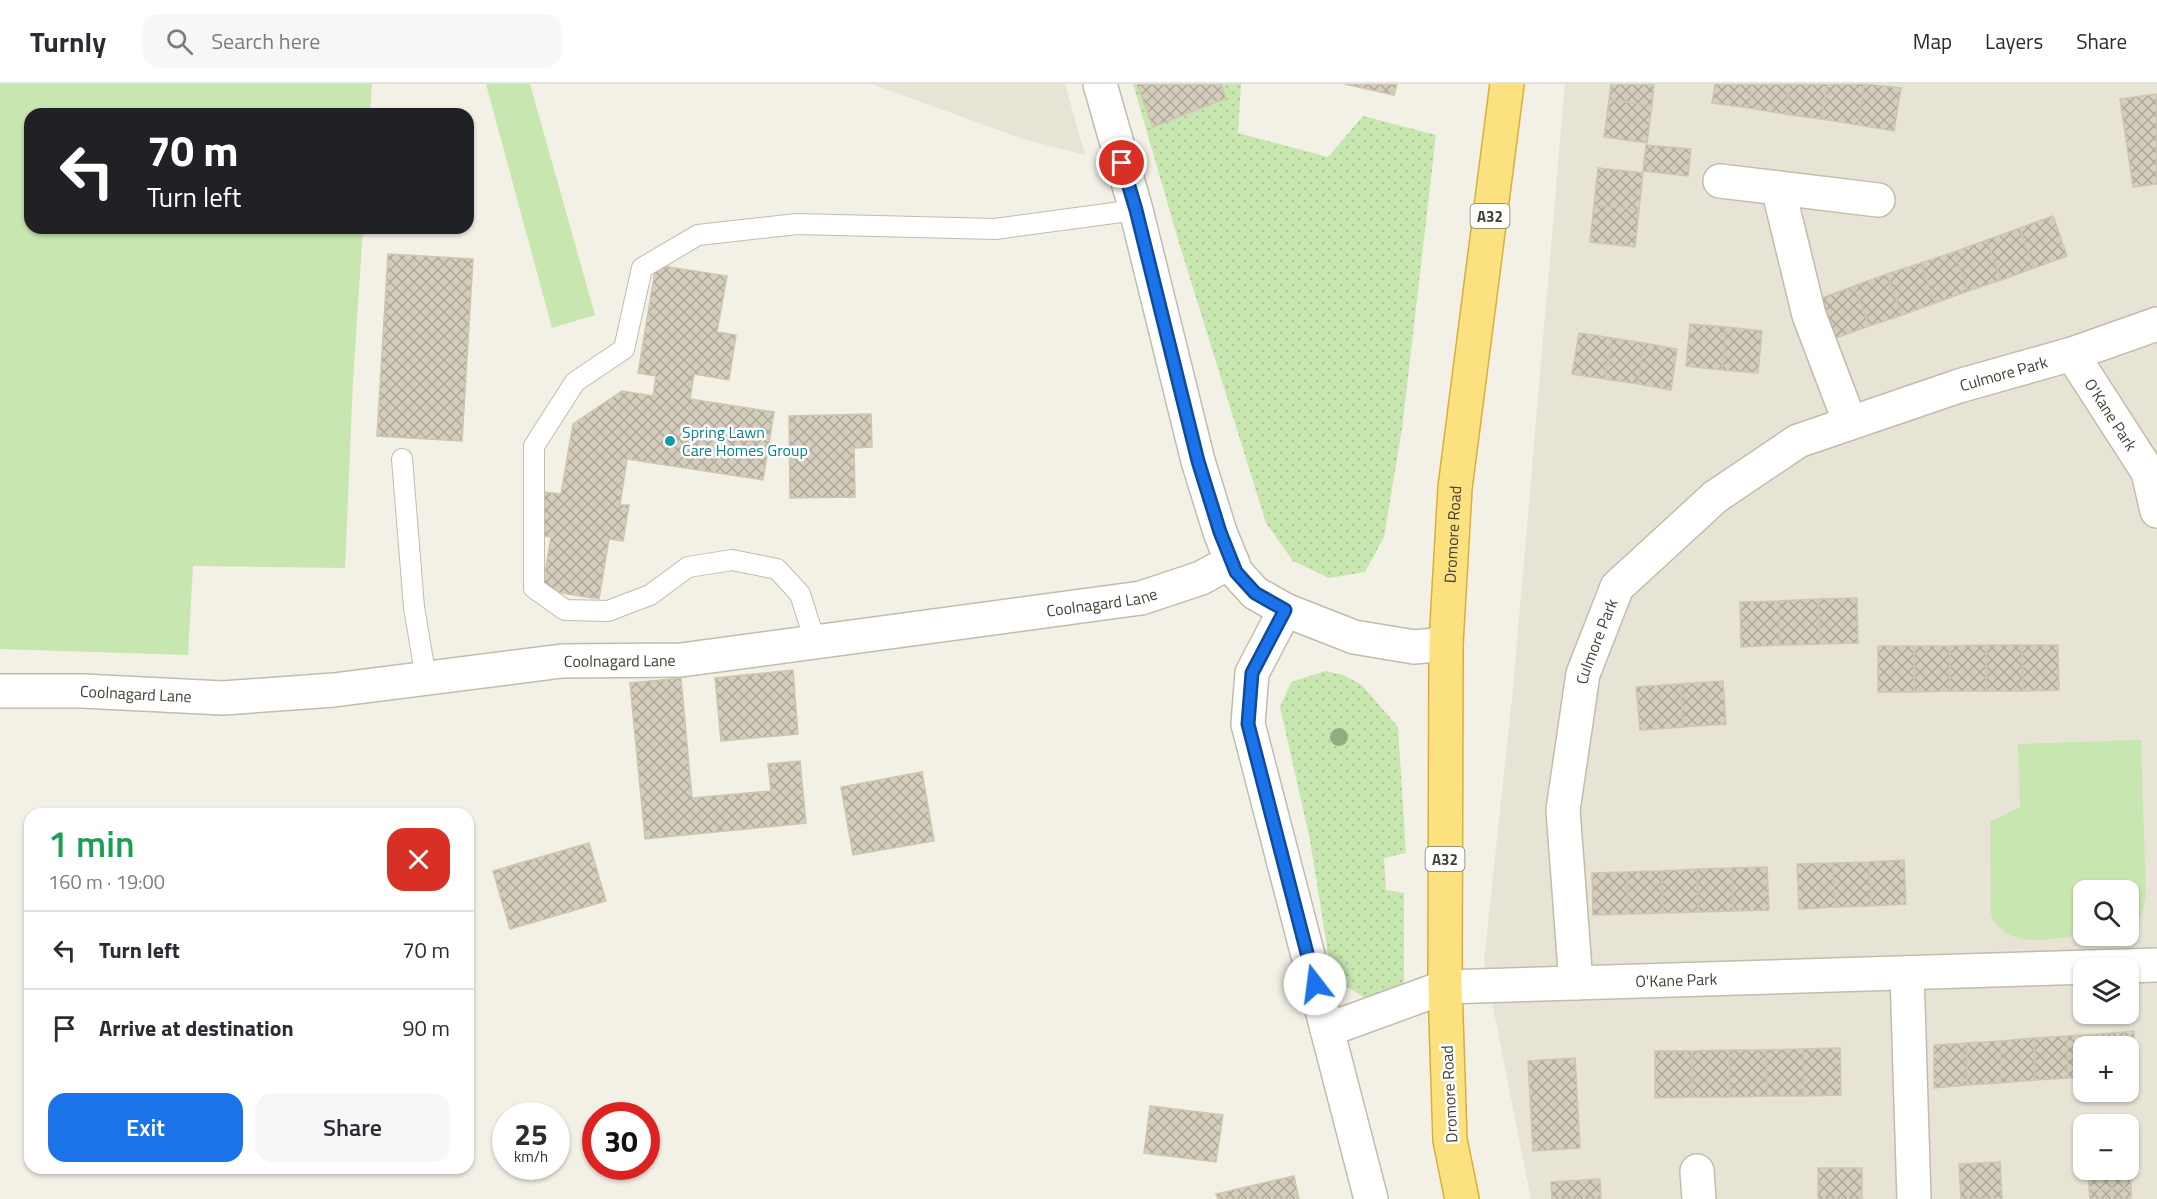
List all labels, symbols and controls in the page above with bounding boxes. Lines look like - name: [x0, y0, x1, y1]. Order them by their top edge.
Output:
- search box: [142, 14, 562, 68]
- text: Turnly: [30, 20, 106, 63]
- text: Search here: [211, 24, 320, 58]
- icon: search: [163, 25, 196, 58]
- text: Map: [1913, 25, 1952, 57]
- text: Layers: [1985, 25, 2043, 57]
- text: Share: [2076, 25, 2127, 57]
- text: 70 m: [147, 118, 239, 182]
- icon: left: [48, 132, 126, 210]
- pin: [1096, 137, 1147, 188]
- icon: arrive: [1105, 146, 1138, 179]
- text: Turn left: [147, 176, 241, 217]
- road number: A32: [1470, 204, 1510, 228]
- street label: Culmore Park: [1957, 349, 2051, 397]
- street label: O'Kane Park: [2079, 374, 2143, 456]
- place label: Spring Lawn Care Homes Group: [682, 420, 808, 462]
- marker: Spring Lawn Care Homes Group: [663, 434, 677, 448]
- street label: Dromore Road: [1438, 485, 1467, 584]
- street label: Coolnagard Lane: [1045, 581, 1160, 623]
- street label: Culmore Park: [1570, 595, 1623, 686]
- street label: Coolnagard Lane: [564, 648, 676, 673]
- street label: Coolnagard Lane: [80, 679, 192, 708]
- text: 1 min: [48, 816, 135, 871]
- button: close: [387, 828, 450, 891]
- road number: A32: [1426, 847, 1464, 871]
- text: 160 m · 19:00: [48, 866, 165, 897]
- map controls: [2073, 880, 2139, 1180]
- button: search: [2073, 880, 2139, 946]
- text: Turn left: [99, 933, 180, 967]
- text: 70 m: [402, 933, 450, 967]
- icon: left: [48, 934, 81, 967]
- position arrow: [1283, 952, 1347, 1016]
- button: layers: [2073, 958, 2139, 1024]
- street label: O'Kane Park: [1635, 967, 1718, 993]
- text: Arrive at destination: [99, 1011, 294, 1045]
- text: 90 m: [402, 1011, 450, 1045]
- icon: arrive: [48, 1012, 81, 1045]
- button: +: [2073, 1036, 2139, 1102]
- street label: Dromore Road: [1434, 1045, 1464, 1143]
- button: Exit: [48, 1093, 243, 1162]
- button: Share: [255, 1093, 450, 1162]
- speed limit sign: 30: [582, 1102, 660, 1180]
- text: 25: [514, 1111, 548, 1157]
- button: −: [2073, 1114, 2139, 1180]
- text: km/h: [514, 1145, 548, 1168]

